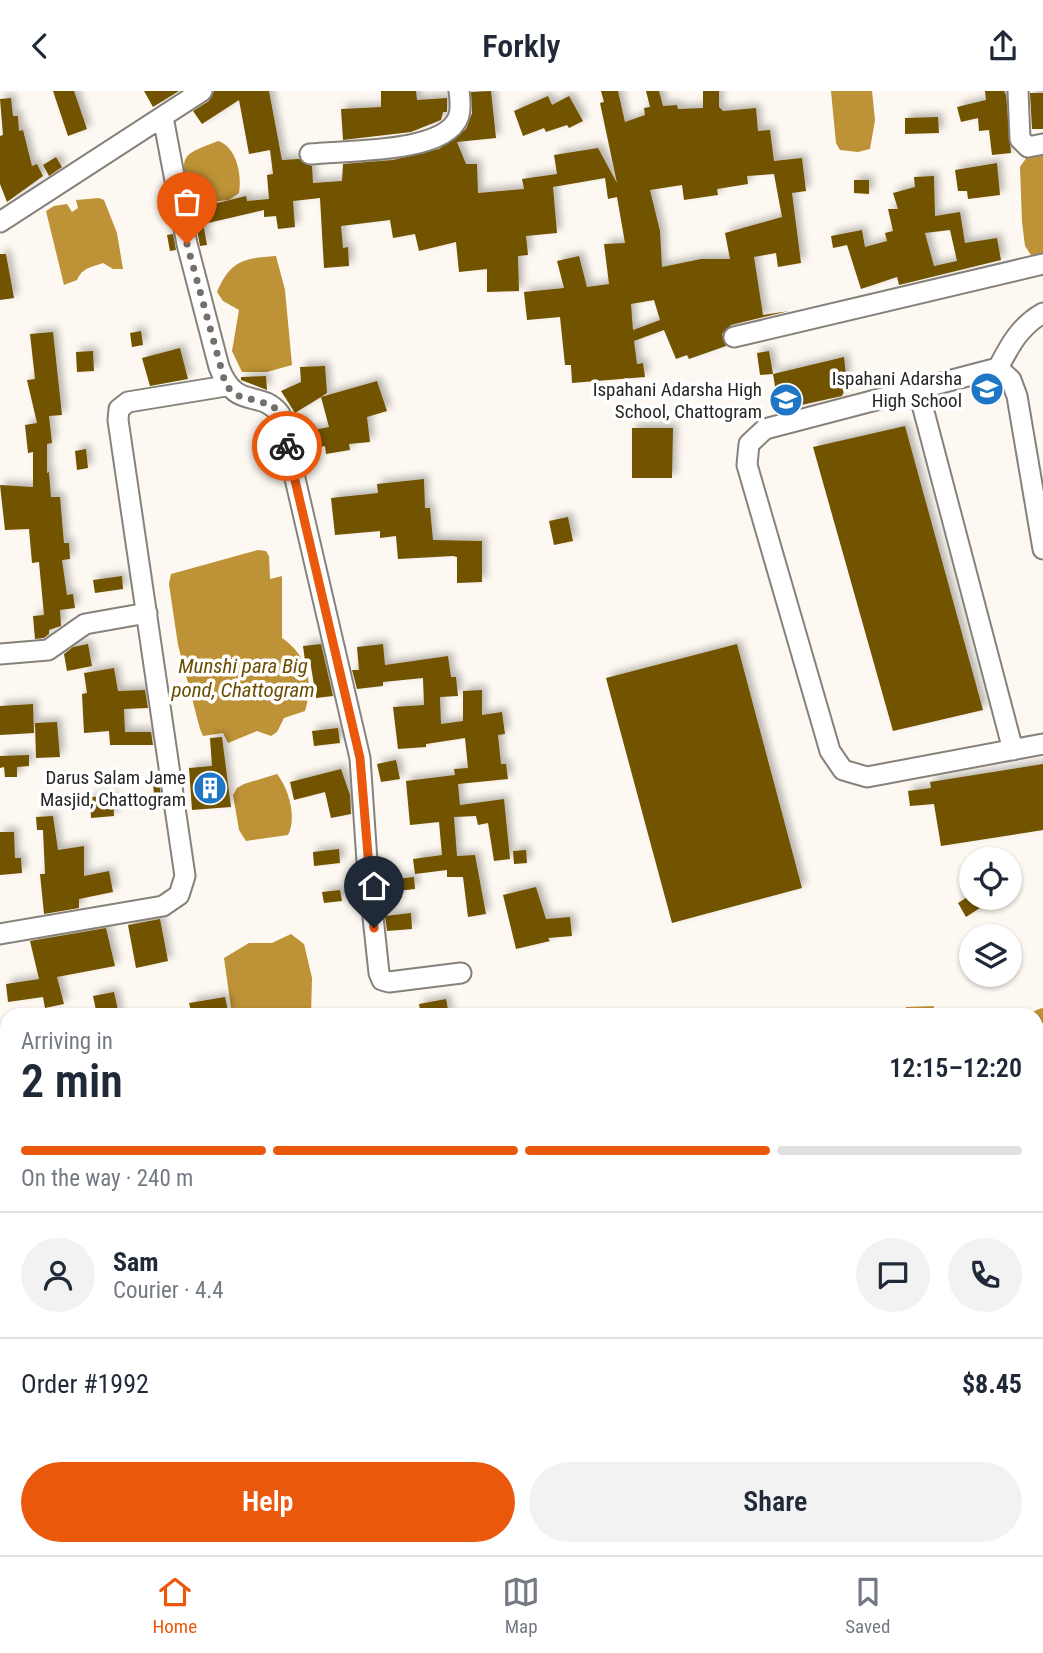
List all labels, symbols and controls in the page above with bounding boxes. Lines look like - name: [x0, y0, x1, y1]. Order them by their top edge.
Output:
- icon: back: [21, 27, 59, 65]
- text: Forkly: [482, 27, 561, 65]
- icon: share: [984, 27, 1022, 65]
- pin: [157, 172, 217, 244]
- icon: bag: [168, 183, 206, 221]
- place label: Ispahani Adarsha High School: [832, 367, 962, 412]
- school or university icon: Ispahani Adarsha High School: [968, 370, 1006, 408]
- place label: Ispahani Adarsha High School, Chattogram: [593, 378, 762, 423]
- school or university icon: Ispahani Adarsha High School, Chattogram: [767, 381, 805, 419]
- courier: [252, 411, 322, 481]
- icon: bike: [268, 427, 306, 465]
- water label: Munshi para Big pond, Chattogram: [170, 654, 315, 702]
- place label: Darus Salam Jame Masjid, Chattogram: [40, 766, 186, 811]
- building icon: Darus Salam Jame Masjid, Chattogram: [191, 769, 229, 807]
- map controls: [959, 847, 1022, 987]
- button: locate: [959, 847, 1022, 910]
- pin: [344, 856, 404, 928]
- icon: home: [355, 867, 393, 905]
- button: layers: [959, 924, 1022, 987]
- text: Arriving in: [21, 1028, 113, 1055]
- text: 12:15–12:20: [889, 1053, 1022, 1083]
- text: 2 min: [21, 1054, 123, 1108]
- text: On the way · 240 m: [21, 1165, 193, 1192]
- button: person: [21, 1238, 95, 1312]
- button: chat: [856, 1238, 930, 1312]
- button: phone: [948, 1238, 1022, 1312]
- text: Sam: [113, 1247, 159, 1277]
- text: Courier · 4.4: [113, 1277, 224, 1304]
- text: Order #1992: [21, 1369, 149, 1399]
- text: $8.45: [962, 1369, 1022, 1399]
- button: Help: [21, 1462, 515, 1542]
- button: Share: [529, 1462, 1022, 1542]
- tab: Home: [153, 1573, 197, 1638]
- tab: Map: [502, 1573, 540, 1638]
- tab: Saved: [845, 1573, 890, 1638]

